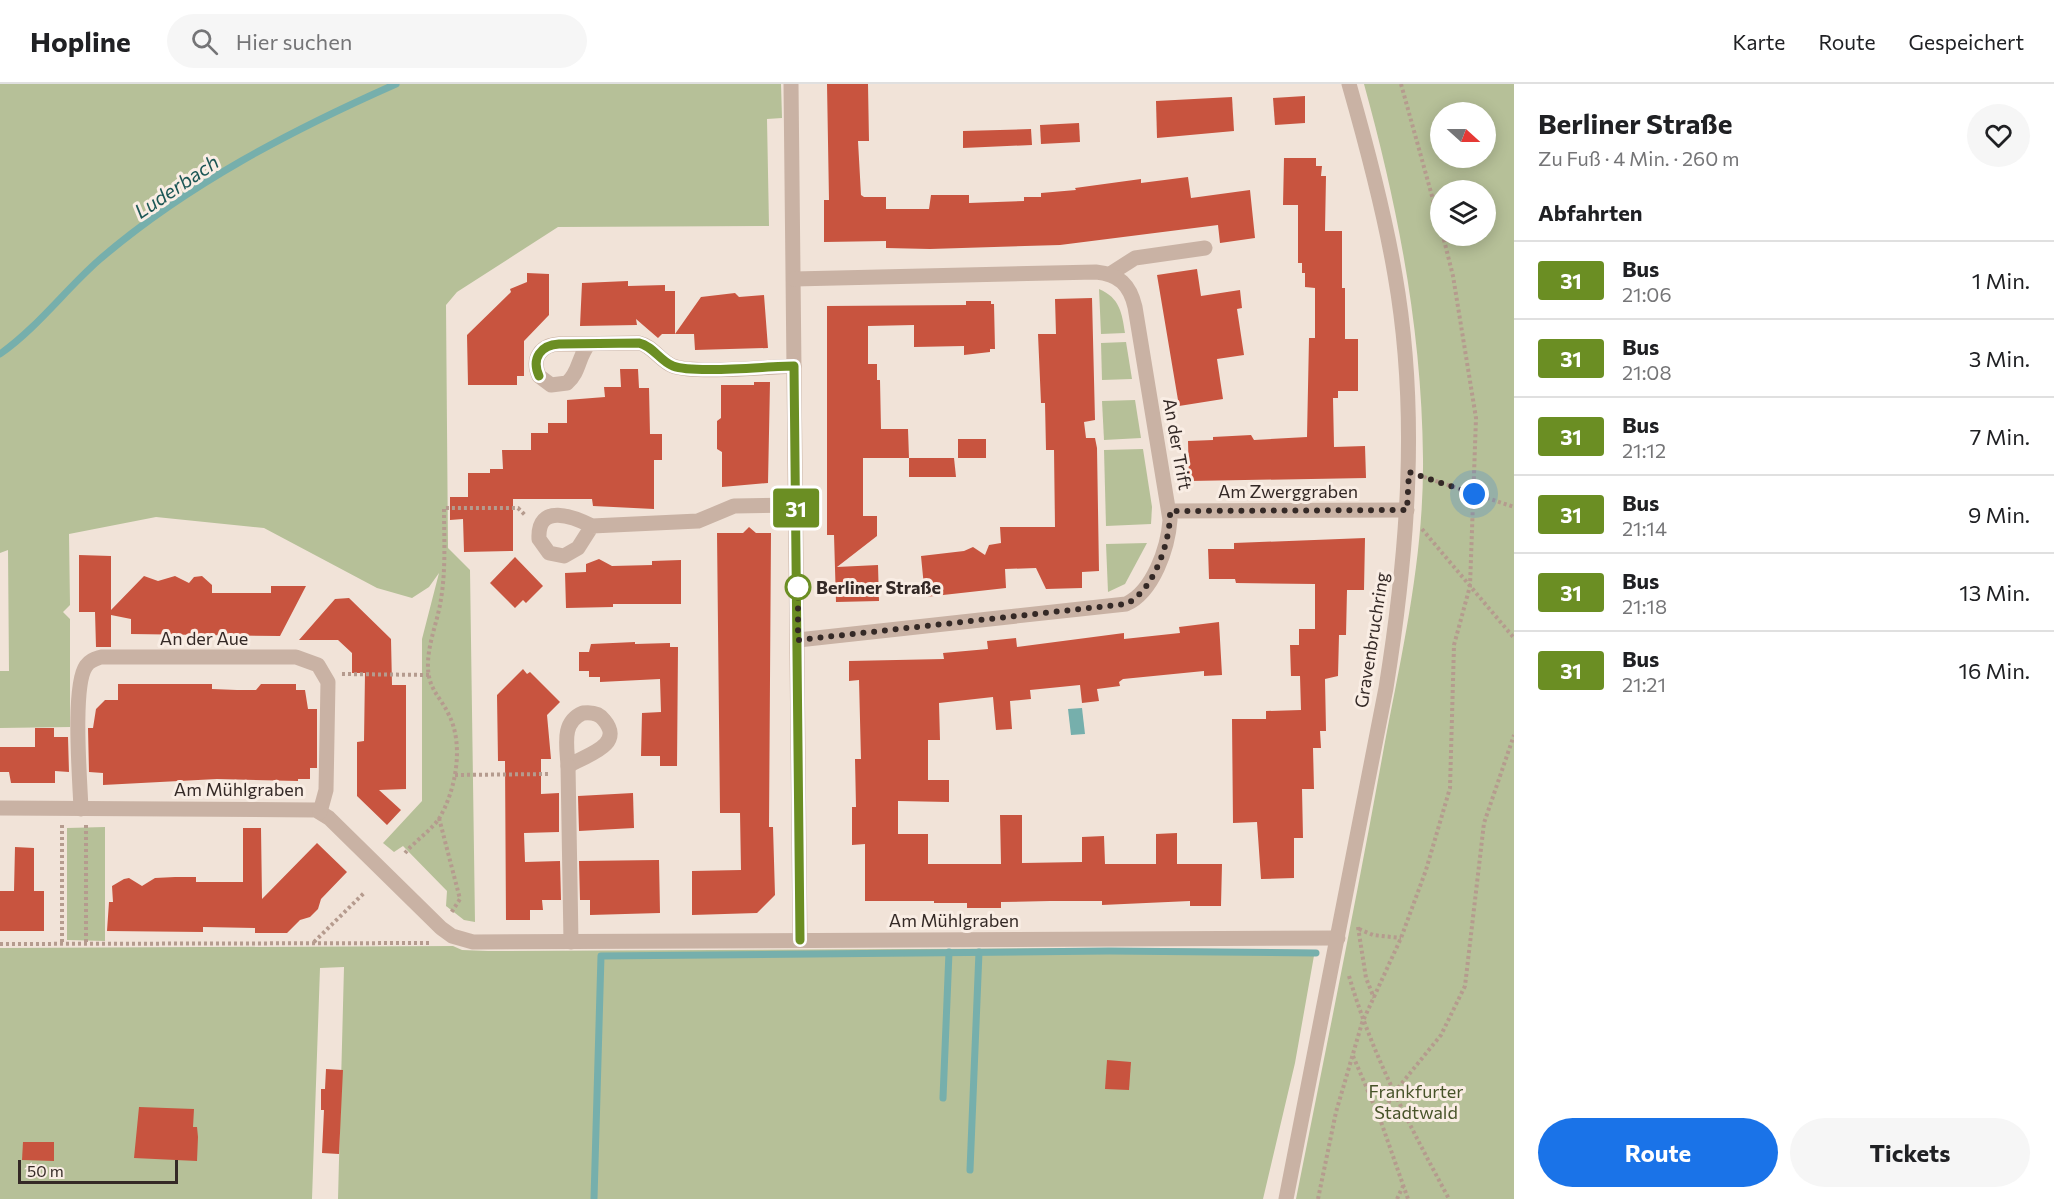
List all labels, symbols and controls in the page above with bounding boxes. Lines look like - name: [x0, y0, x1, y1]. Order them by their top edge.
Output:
- search box: [167, 14, 587, 68]
- text: Hopline: [30, 24, 131, 58]
- icon: search: [188, 25, 221, 58]
- text: Hier suchen: [236, 28, 352, 55]
- text: Karte: [1732, 29, 1785, 54]
- text: Route: [1818, 29, 1876, 54]
- text: Gespeichert: [1909, 29, 2024, 54]
- north arrow: [1430, 102, 1496, 168]
- map controls: [1430, 102, 1496, 246]
- button: heart: [1967, 104, 2030, 167]
- text: Berliner Straße: [1538, 106, 1732, 140]
- text: Zu Fuß · 4 Min. · 260 m: [1538, 146, 1739, 170]
- water label: Luderbach: [129, 149, 223, 223]
- button: layers: [1430, 180, 1496, 246]
- text: Abfahrten: [1538, 199, 1642, 226]
- text: Bus: [1622, 255, 1659, 282]
- text: 1 Min.: [1972, 267, 2030, 294]
- text: 31: [1560, 268, 1582, 293]
- text: 21:06: [1622, 282, 1672, 306]
- text: Bus: [1622, 333, 1659, 360]
- text: 3 Min.: [1969, 345, 2030, 372]
- text: 31: [1560, 346, 1582, 371]
- text: 21:08: [1622, 360, 1672, 384]
- street label: An der Trift: [1159, 396, 1197, 492]
- text: Bus: [1622, 411, 1659, 438]
- text: 7 Min.: [1970, 423, 2030, 450]
- text: 31: [1560, 424, 1582, 449]
- text: 21:12: [1622, 438, 1666, 462]
- your location: [1459, 479, 1489, 509]
- street label: Am Zwerggraben: [1218, 480, 1358, 502]
- line badge: 31: [769, 488, 823, 528]
- text: Bus: [1622, 489, 1659, 516]
- text: 31: [785, 496, 807, 521]
- text: 9 Min.: [1968, 501, 2030, 528]
- text: 31: [1560, 502, 1582, 527]
- text: 21:14: [1622, 516, 1667, 540]
- text: Bus: [1622, 567, 1659, 594]
- street label: Gravenbruchring: [1349, 570, 1393, 709]
- marker: Berliner Straße: [785, 574, 811, 600]
- place label: Berliner Straße: [816, 576, 941, 598]
- text: 13 Min.: [1959, 579, 2030, 606]
- text: 31: [1560, 580, 1582, 605]
- text: 21:18: [1622, 594, 1667, 618]
- street label: An der Aue: [160, 627, 248, 649]
- text: Bus: [1622, 645, 1659, 672]
- text: 16 Min.: [1959, 657, 2030, 684]
- text: 31: [1560, 658, 1582, 683]
- text: 21:21: [1622, 672, 1666, 696]
- street label: Am Mühlgraben: [174, 778, 304, 800]
- street label: Am Mühlgraben: [889, 909, 1019, 931]
- park label: Frankfurter Stadtwald: [1369, 1080, 1463, 1123]
- button: Route: [1538, 1118, 1778, 1187]
- button: Tickets: [1790, 1118, 2030, 1187]
- scale bar: [18, 1157, 178, 1184]
- text: 50 m: [27, 1161, 64, 1180]

